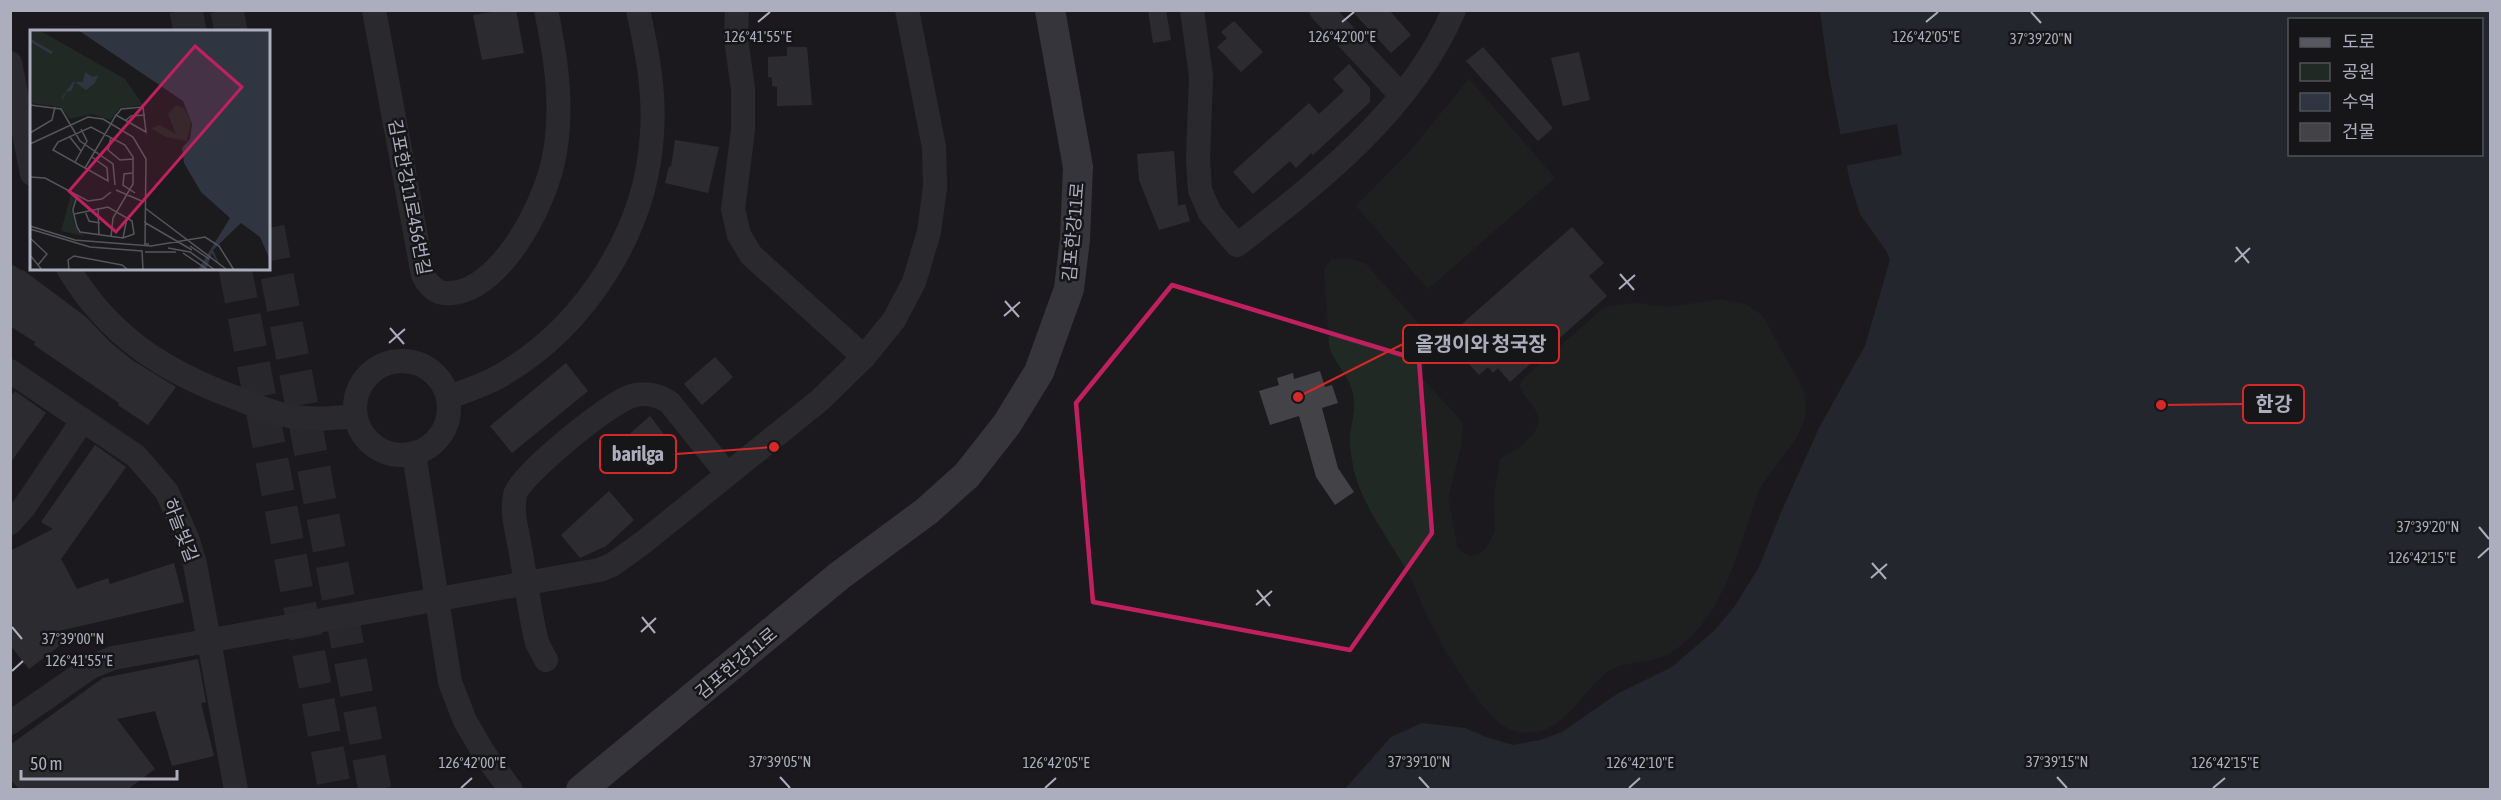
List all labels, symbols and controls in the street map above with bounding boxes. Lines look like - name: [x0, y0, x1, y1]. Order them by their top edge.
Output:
- legend: [2288, 18, 2483, 156]
- text: 126°41'55"E: [724, 28, 792, 45]
- text: 126°42'00"E: [1308, 28, 1376, 45]
- text: 126°42'05"E: [1892, 28, 1960, 45]
- inset map: [30, 30, 270, 270]
- text: 37°39'20"N: [2010, 30, 2072, 47]
- text: 도로: [2342, 31, 2375, 52]
- text: 공원: [2342, 61, 2375, 82]
- text: 수역: [2342, 91, 2375, 112]
- street label: 김포한강11로456번길: [385, 117, 435, 277]
- text: 건물: [2342, 121, 2375, 142]
- street label: 김포한강11로: [1058, 181, 1088, 283]
- callout: 올갱이와 청국장: [1403, 325, 1559, 363]
- text: 올갱이와 청국장: [1415, 332, 1547, 355]
- callout: 한강: [2243, 385, 2304, 423]
- text: 한강: [2256, 392, 2292, 415]
- callout: barilga: [600, 435, 676, 473]
- text: barilga: [612, 442, 664, 465]
- street label: 하늘빛길: [159, 495, 203, 565]
- text: 37°39'20"N: [2397, 518, 2459, 535]
- text: 126°42'15"E: [2388, 549, 2456, 566]
- street label: 김포한강11로: [691, 623, 781, 703]
- text: 37°39'00"N: [42, 630, 104, 647]
- text: 126°41'55"E: [45, 652, 113, 669]
- scale bar: [21, 743, 177, 781]
- text: 50 m: [30, 753, 62, 774]
- text: 37°39'05"N: [749, 753, 811, 770]
- text: 37°39'10"N: [1388, 753, 1450, 770]
- text: 37°39'15"N: [2026, 753, 2088, 770]
- text: 126°42'00"E: [438, 754, 506, 771]
- text: 126°42'05"E: [1022, 754, 1090, 771]
- text: 126°42'10"E: [1606, 754, 1674, 771]
- text: 126°42'15"E: [2191, 754, 2259, 771]

